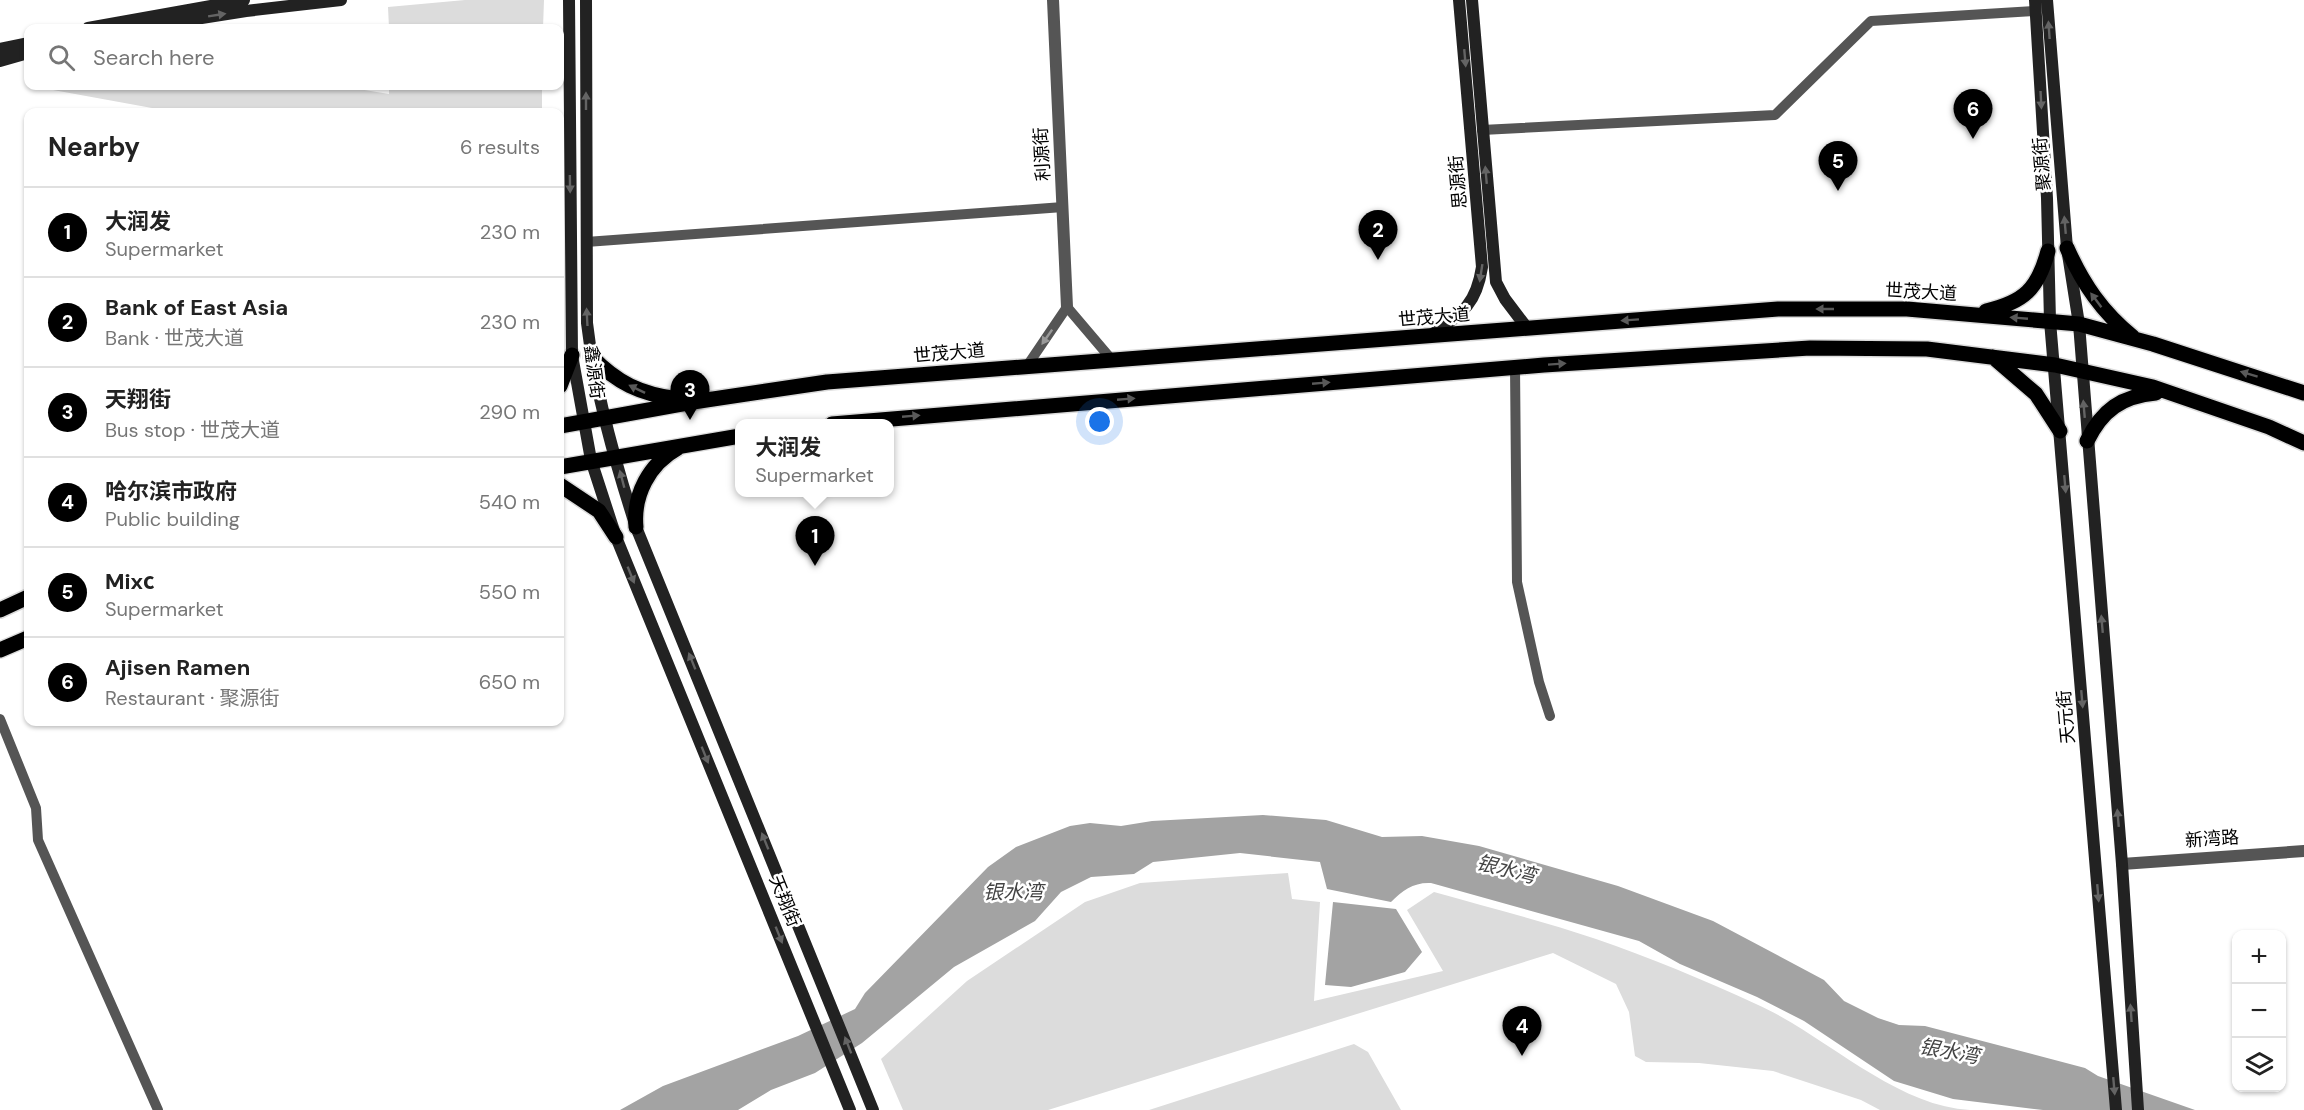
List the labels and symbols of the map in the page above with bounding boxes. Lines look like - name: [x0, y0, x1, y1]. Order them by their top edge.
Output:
- one-way arrow: [207, 11, 226, 20]
- one-way arrow: [2045, 21, 2054, 40]
- one-way arrow: [1460, 49, 1470, 68]
- pin: 6: [1954, 90, 1992, 139]
- one-way arrow: [581, 91, 591, 110]
- one-way arrow: [2036, 91, 2045, 110]
- street label: 利源街: [1029, 126, 1055, 182]
- street label: 聚源街: [2028, 136, 2056, 192]
- pin: 5: [1818, 142, 1858, 191]
- street label: 思源街: [1444, 154, 1472, 210]
- one-way arrow: [1481, 165, 1491, 184]
- one-way arrow: [565, 175, 575, 194]
- pin: 2: [1358, 210, 1398, 260]
- one-way arrow: [2060, 215, 2070, 234]
- one-way arrow: [1476, 264, 1485, 283]
- street label: 世茂大道: [1884, 278, 1958, 306]
- one-way arrow: [2090, 292, 2102, 308]
- street label: 世茂大道: [1397, 302, 1471, 332]
- one-way arrow: [1815, 304, 1834, 314]
- one-way arrow: [582, 307, 591, 326]
- one-way arrow: [2010, 313, 2029, 323]
- one-way arrow: [1621, 316, 1640, 325]
- one-way arrow: [1041, 328, 1053, 344]
- street label: 世茂大道: [912, 338, 986, 368]
- street label: 鑫源街: [579, 344, 609, 400]
- one-way arrow: [1547, 359, 1566, 368]
- one-way arrow: [2240, 369, 2258, 379]
- pin: 3: [670, 370, 710, 420]
- one-way arrow: [1311, 378, 1330, 388]
- one-way arrow: [628, 385, 645, 394]
- one-way arrow: [1117, 394, 1136, 403]
- one-way arrow: [2080, 399, 2089, 418]
- your location: [1085, 407, 1114, 436]
- one-way arrow: [902, 411, 921, 421]
- one-way arrow: [616, 470, 626, 488]
- one-way arrow: [2060, 474, 2070, 493]
- pin: 1: [796, 516, 834, 566]
- one-way arrow: [627, 566, 636, 584]
- one-way arrow: [2097, 614, 2107, 633]
- one-way arrow: [687, 652, 696, 670]
- street label: 天元街: [2052, 689, 2080, 745]
- one-way arrow: [2077, 690, 2087, 709]
- one-way arrow: [701, 746, 710, 764]
- one-way arrow: [2113, 809, 2123, 828]
- street label: 新湾路: [2184, 825, 2240, 853]
- one-way arrow: [760, 832, 770, 850]
- water label: 银水湾: [1474, 849, 1541, 890]
- street label: 天翔街: [764, 871, 806, 931]
- water label: 银水湾: [983, 879, 1046, 905]
- one-way arrow: [2093, 884, 2103, 903]
- one-way arrow: [774, 927, 784, 945]
- one-way arrow: [2126, 1003, 2136, 1022]
- pin: 4: [1502, 1006, 1541, 1056]
- water label: 银水湾: [1917, 1033, 1984, 1070]
- one-way arrow: [842, 1036, 852, 1054]
- one-way arrow: [2109, 1076, 2119, 1095]

